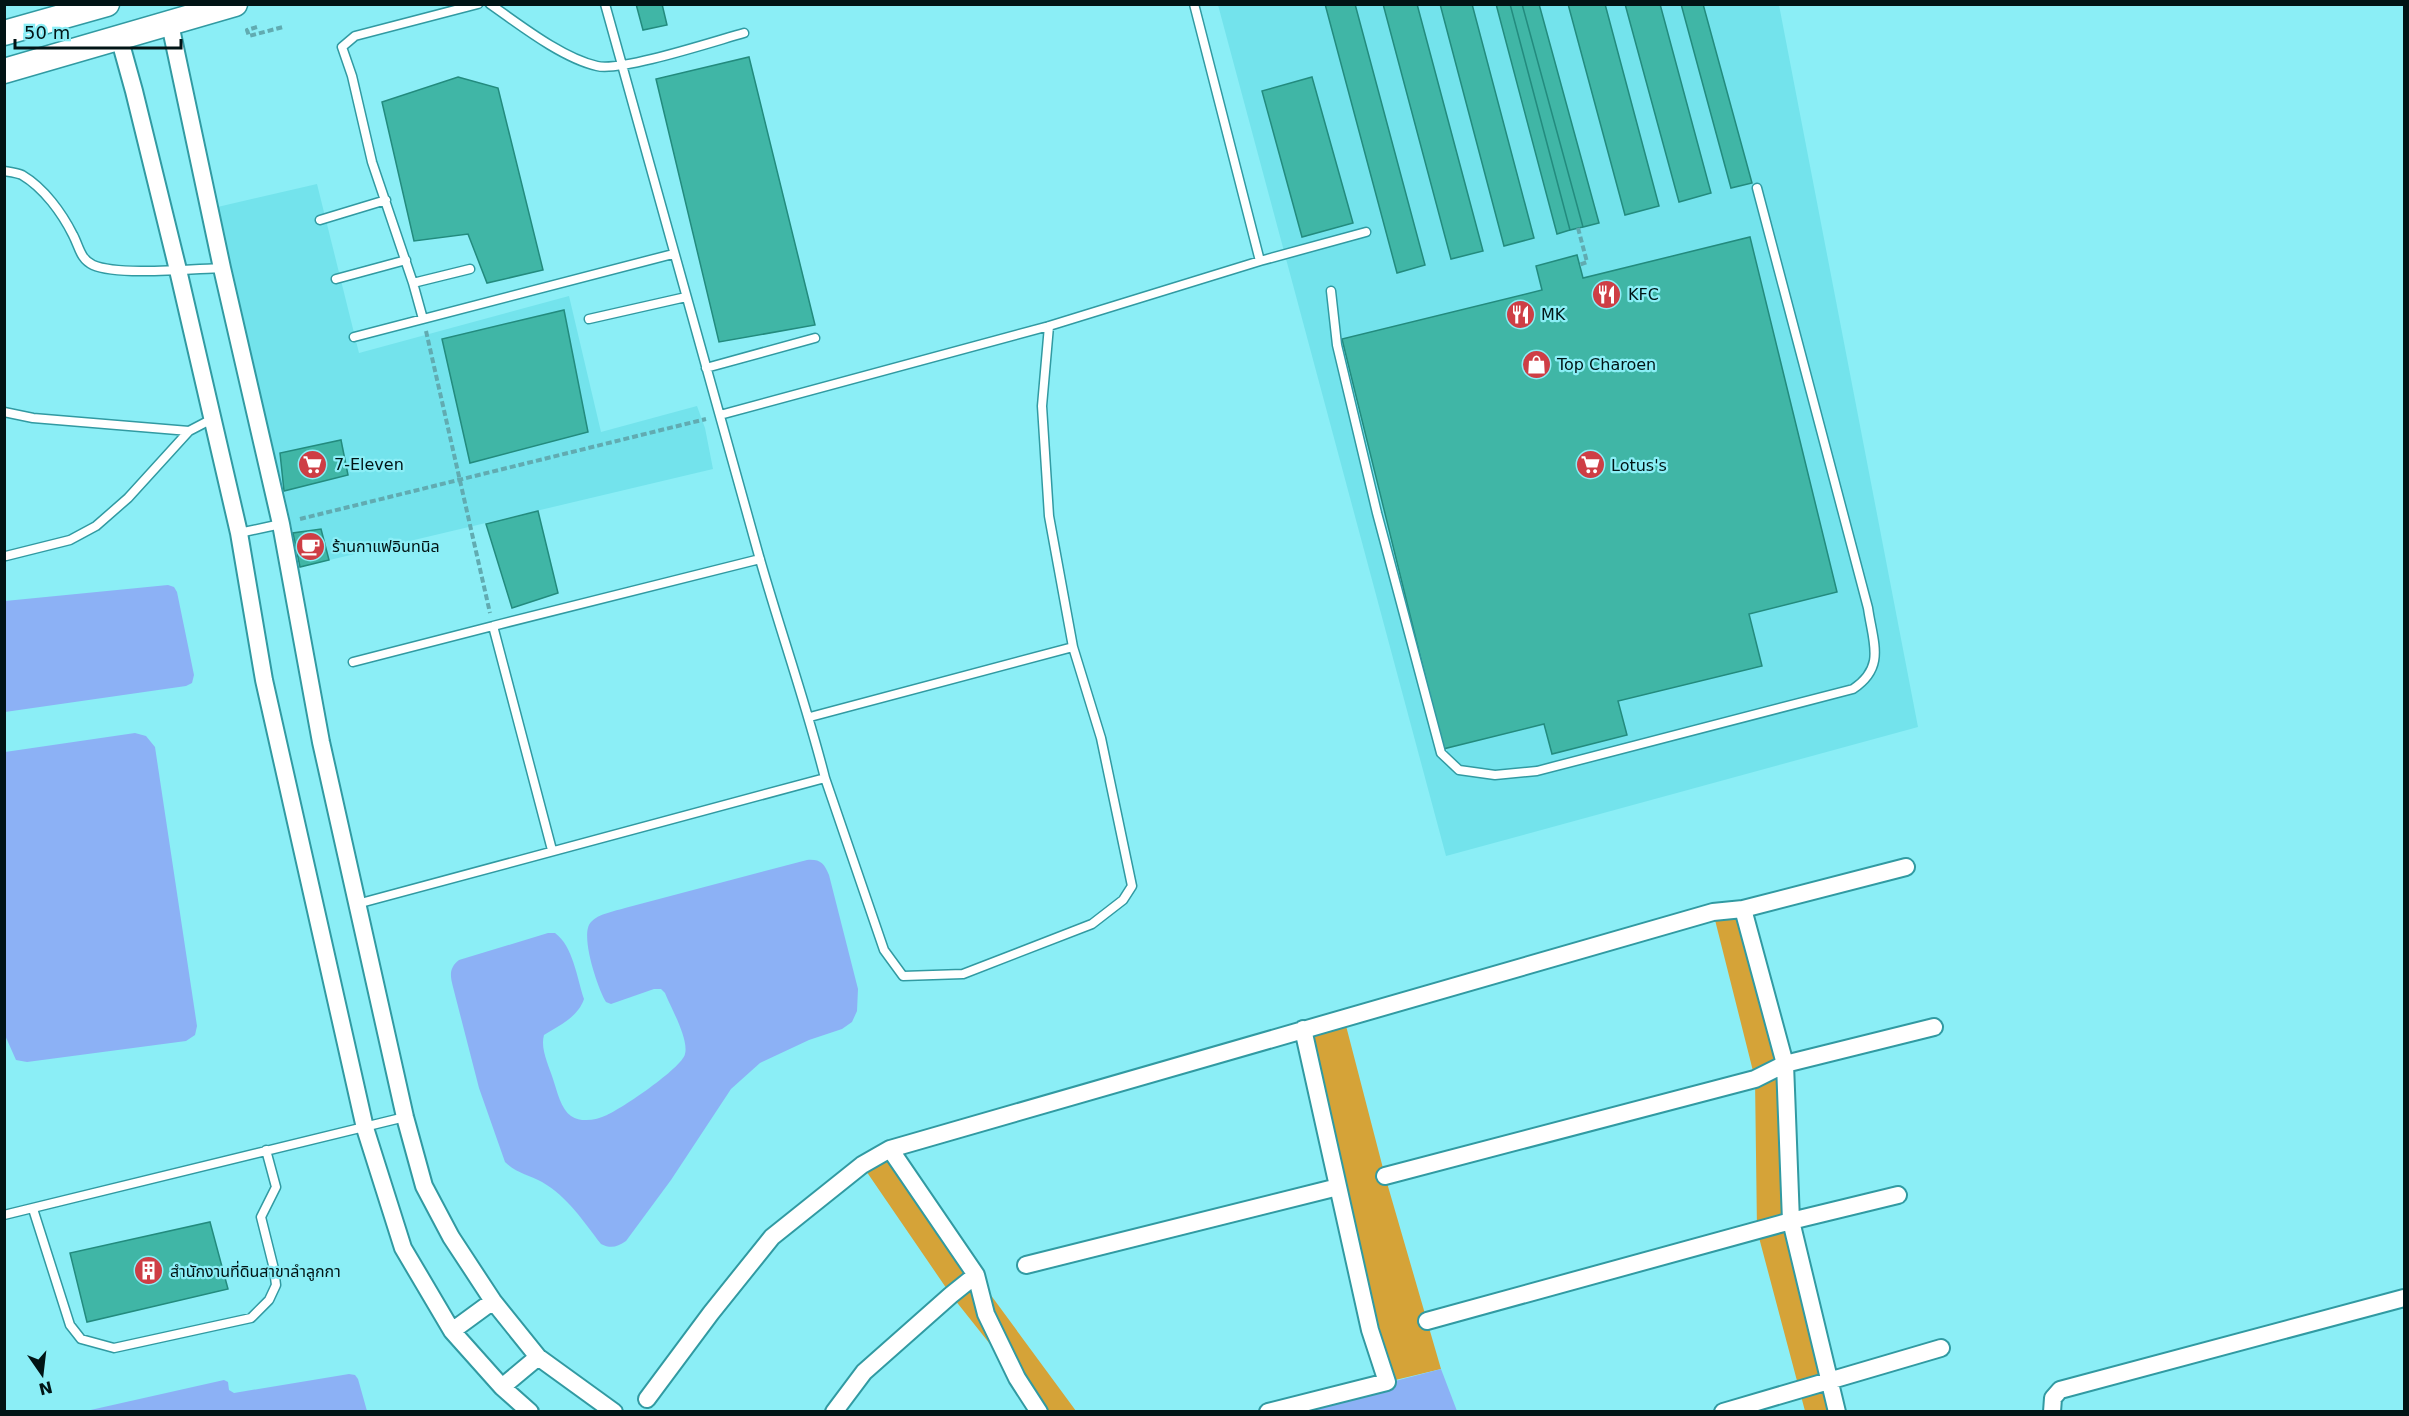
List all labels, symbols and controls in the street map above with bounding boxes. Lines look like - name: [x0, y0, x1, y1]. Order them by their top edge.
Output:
- scale bar: [15, 12, 182, 50]
- text: 50 m: [24, 22, 70, 43]
- restaurant icon: KFC: [1591, 278, 1623, 310]
- place label: KFC: [1628, 285, 1659, 304]
- restaurant icon: MK: [1504, 298, 1536, 330]
- place label: MK: [1541, 305, 1566, 324]
- shop icon: Top Charoen: [1520, 348, 1552, 380]
- place label: Top Charoen: [1556, 355, 1656, 374]
- supermarket icon: 7-Eleven: [297, 448, 329, 480]
- supermarket icon: Lotus's: [1574, 449, 1606, 481]
- place label: 7-Eleven: [334, 455, 404, 474]
- place label: Lotus's: [1611, 456, 1667, 475]
- cafe icon: ร้านกาแฟอินทนิล: [295, 530, 327, 562]
- place label: ร้านกาแฟอินทนิล: [332, 537, 440, 556]
- building icon: สำนักงานที่ดินสาขาลำลูกกา: [133, 1255, 165, 1287]
- place label: สำนักงานที่ดินสาขาลำลูกกา: [170, 1260, 341, 1281]
- north arrow: [12, 1344, 72, 1404]
- text: N: [37, 1377, 54, 1399]

